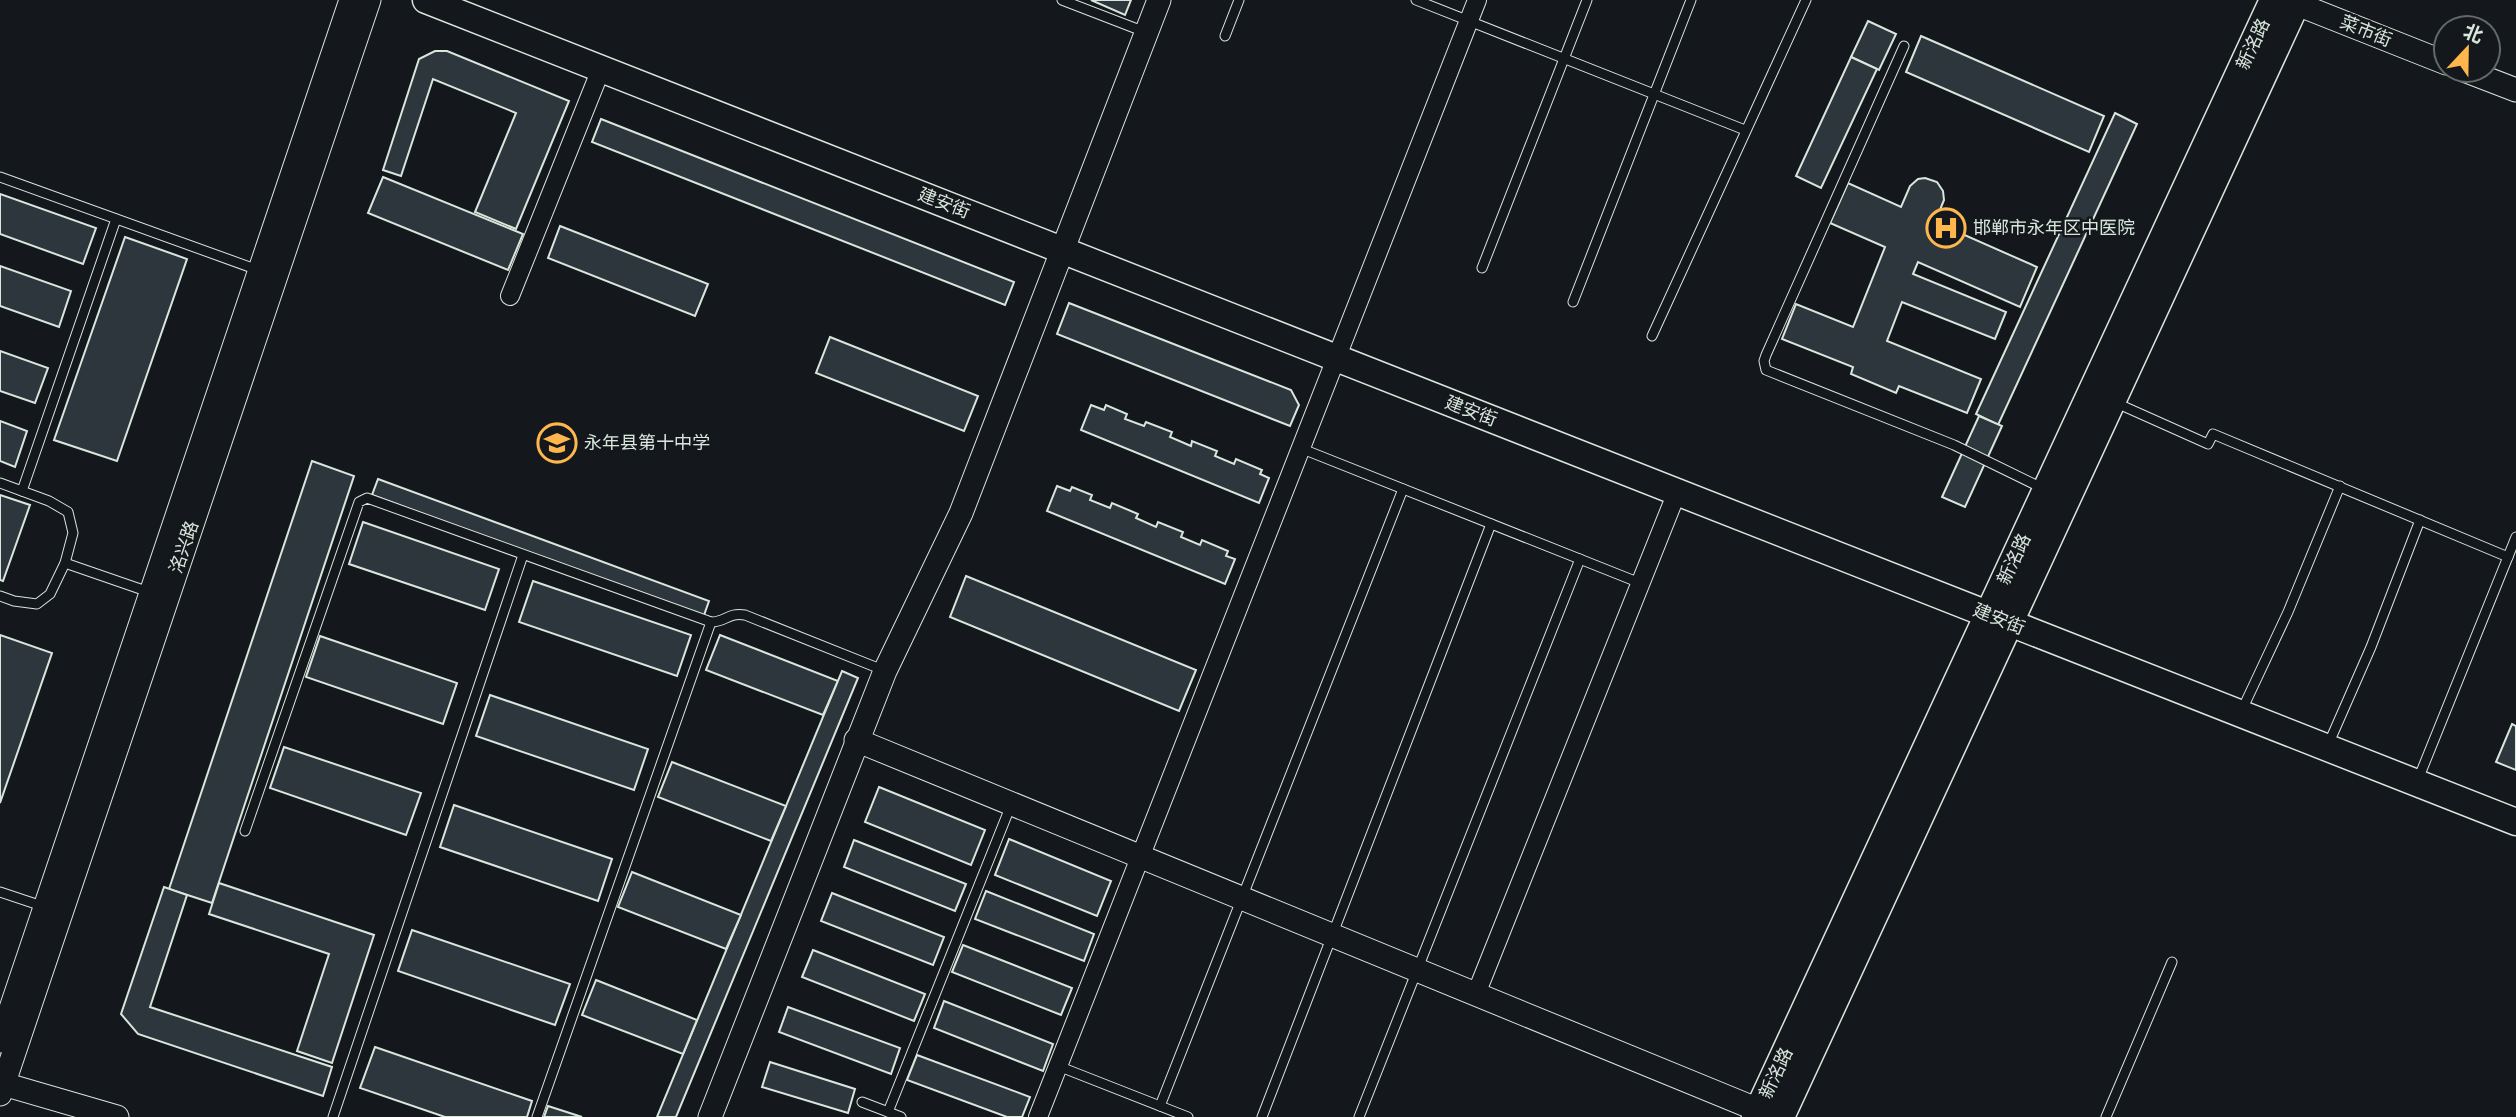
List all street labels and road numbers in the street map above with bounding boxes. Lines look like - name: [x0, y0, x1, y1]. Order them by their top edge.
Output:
- street label: 菜市街: [2337, 11, 2395, 50]
- street label: 新洺路: [2232, 15, 2273, 73]
- street label: 建安街: [915, 183, 973, 222]
- street label: 建安街: [1442, 391, 1500, 430]
- street label: 洺兴路: [165, 518, 202, 576]
- street label: 新洺路: [1993, 530, 2034, 588]
- street label: 建安街: [1970, 599, 2028, 638]
- street label: 新洺路: [1755, 1044, 1796, 1102]

